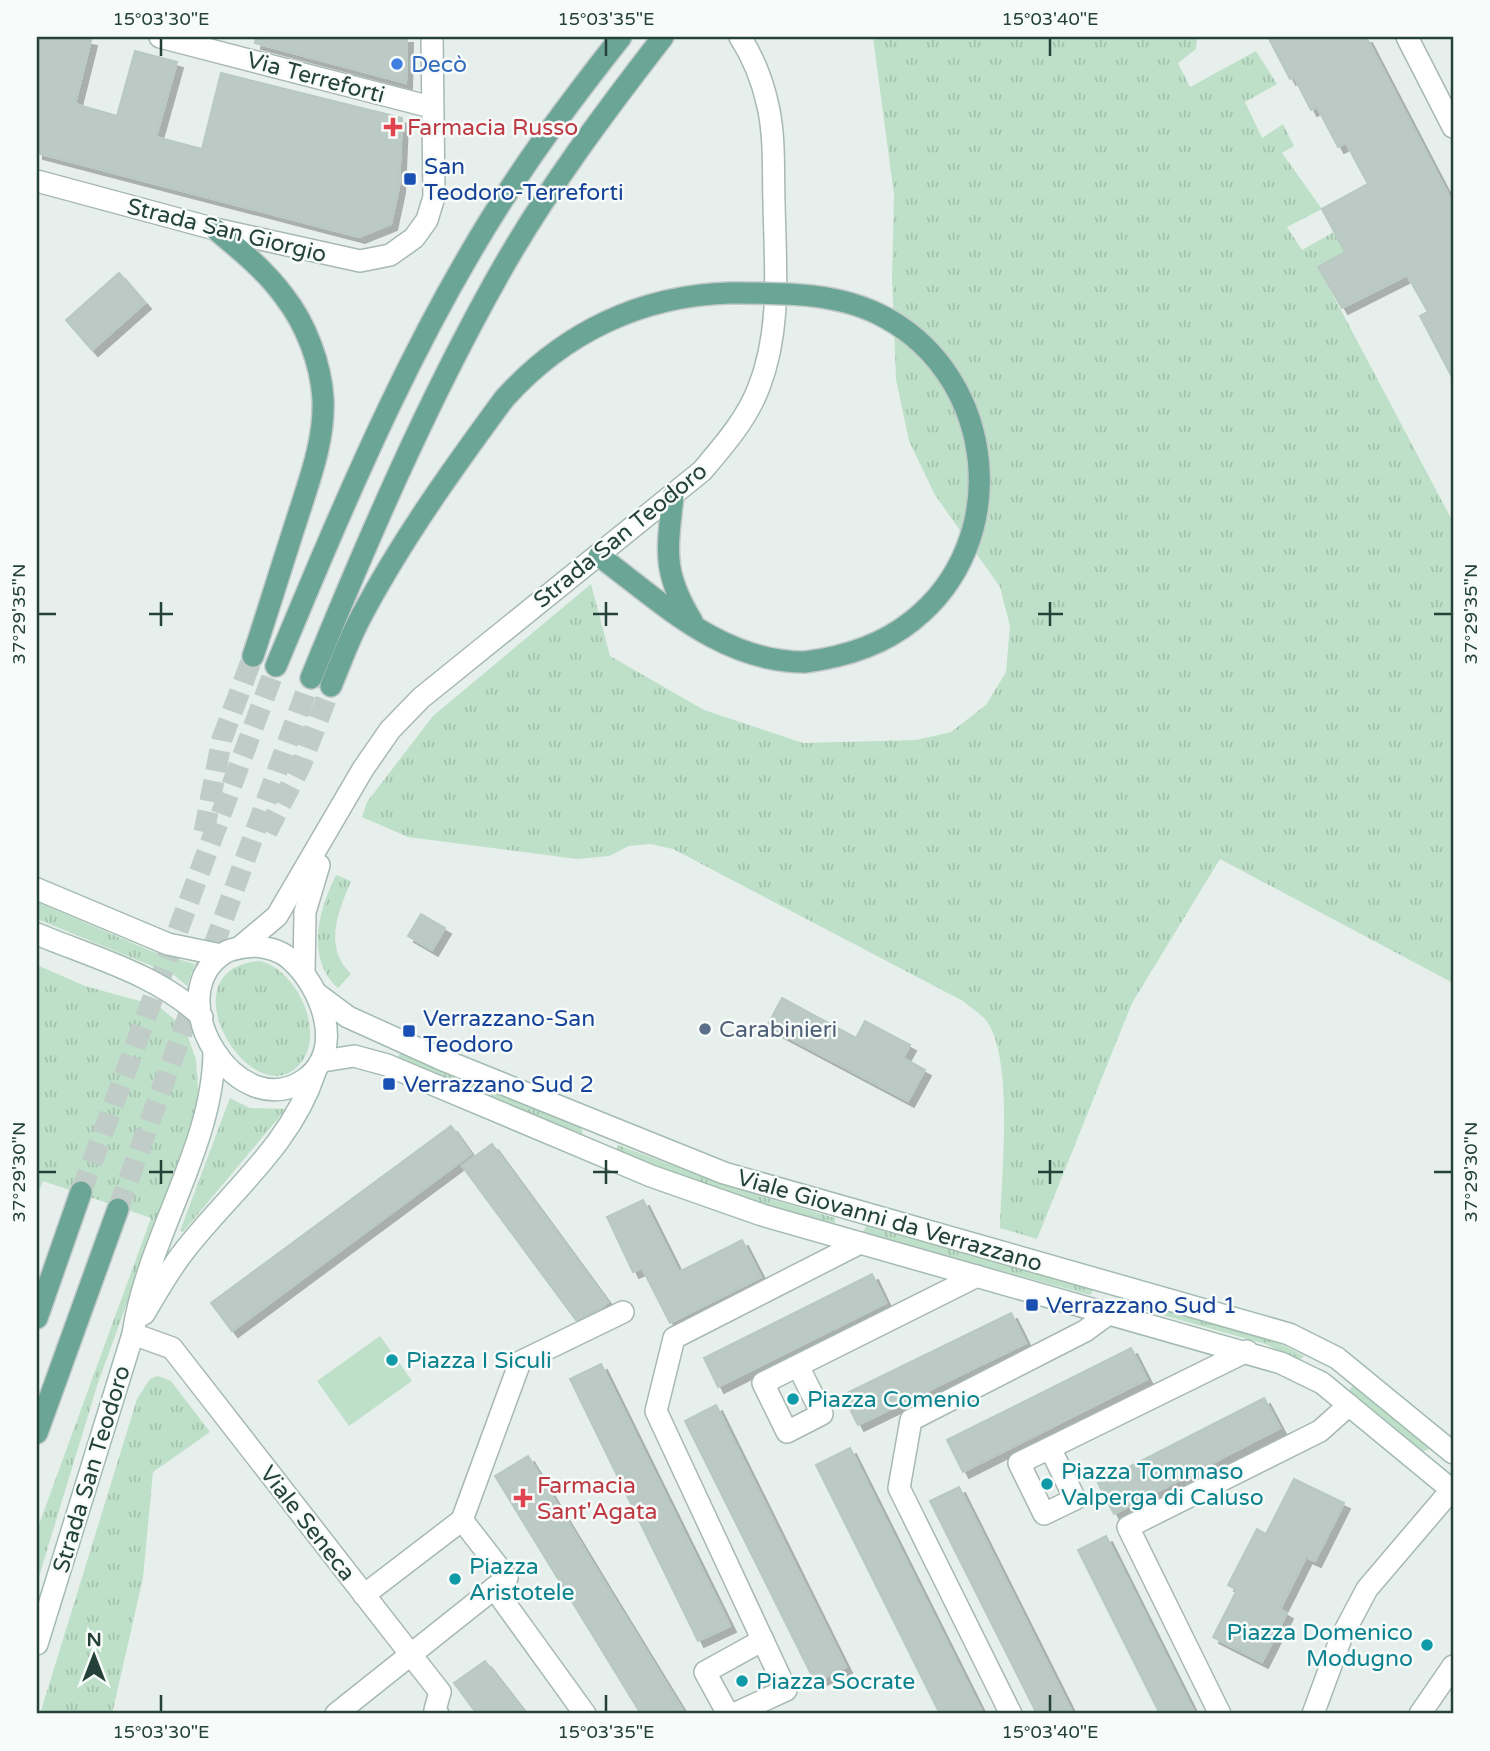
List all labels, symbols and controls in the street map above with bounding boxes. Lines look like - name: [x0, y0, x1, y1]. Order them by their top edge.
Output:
- text: 15°03'30"E: [112, 8, 210, 30]
- text: 15°03'35"E: [557, 8, 655, 30]
- text: 15°03'40"E: [1001, 8, 1099, 30]
- street label: Via Terreforti: [244, 46, 388, 110]
- place label: Decò: [411, 51, 467, 79]
- marker: Decò: [389, 56, 405, 72]
- place label: Farmacia Russo: [407, 114, 578, 142]
- marker: Farmacia Russo: [385, 119, 401, 135]
- place label: San Teodoro-Terreforti: [424, 153, 624, 207]
- marker: San Teodoro-Terreforti: [402, 171, 418, 187]
- street label: Strada San Giorgio: [124, 193, 329, 269]
- street label: Strada San Teodoro: [528, 457, 713, 614]
- text: 37°29'35"N: [8, 564, 30, 664]
- text: 37°29'35"N: [1460, 564, 1482, 664]
- place label: Verrazzano-San Teodoro: [423, 1005, 595, 1059]
- place label: Carabinieri: [719, 1016, 837, 1044]
- marker: Carabinieri: [697, 1021, 713, 1037]
- marker: Verrazzano-San Teodoro: [401, 1023, 417, 1039]
- place label: Verrazzano Sud 2: [403, 1071, 594, 1099]
- marker: Verrazzano Sud 2: [381, 1076, 397, 1092]
- text: 37°29'30"N: [8, 1122, 30, 1222]
- text: 37°29'30"N: [1460, 1122, 1482, 1222]
- street label: Viale Giovanni da Verrazzano: [734, 1164, 1046, 1278]
- place label: Verrazzano Sud 1: [1046, 1292, 1237, 1320]
- marker: Verrazzano Sud 1: [1024, 1297, 1040, 1313]
- place label: Piazza I Siculi: [406, 1347, 552, 1375]
- marker: Piazza I Siculi: [384, 1352, 400, 1368]
- street label: Strada San Teodoro: [47, 1362, 137, 1576]
- place label: Piazza Comenio: [807, 1386, 980, 1414]
- marker: Piazza Comenio: [785, 1391, 801, 1407]
- place label: Piazza Tommaso Valperga di Caluso: [1061, 1458, 1264, 1512]
- street label: Viale Seneca: [254, 1460, 361, 1587]
- place label: Farmacia Sant'Agata: [537, 1472, 657, 1526]
- marker: Piazza Tommaso Valperga di Caluso: [1039, 1476, 1055, 1492]
- marker: Farmacia Sant'Agata: [515, 1490, 531, 1506]
- place label: Piazza Aristotele: [469, 1553, 574, 1607]
- marker: Piazza Aristotele: [447, 1571, 463, 1587]
- place label: Piazza Domenico Modugno: [1226, 1619, 1413, 1673]
- north arrow: [60, 1622, 130, 1692]
- text: N: [86, 1629, 102, 1651]
- marker: Piazza Domenico Modugno: [1419, 1637, 1435, 1653]
- place label: Piazza Socrate: [756, 1668, 915, 1696]
- marker: Piazza Socrate: [734, 1673, 750, 1689]
- text: 15°03'30"E: [112, 1721, 210, 1743]
- text: 15°03'35"E: [557, 1721, 655, 1743]
- text: 15°03'40"E: [1001, 1721, 1099, 1743]

